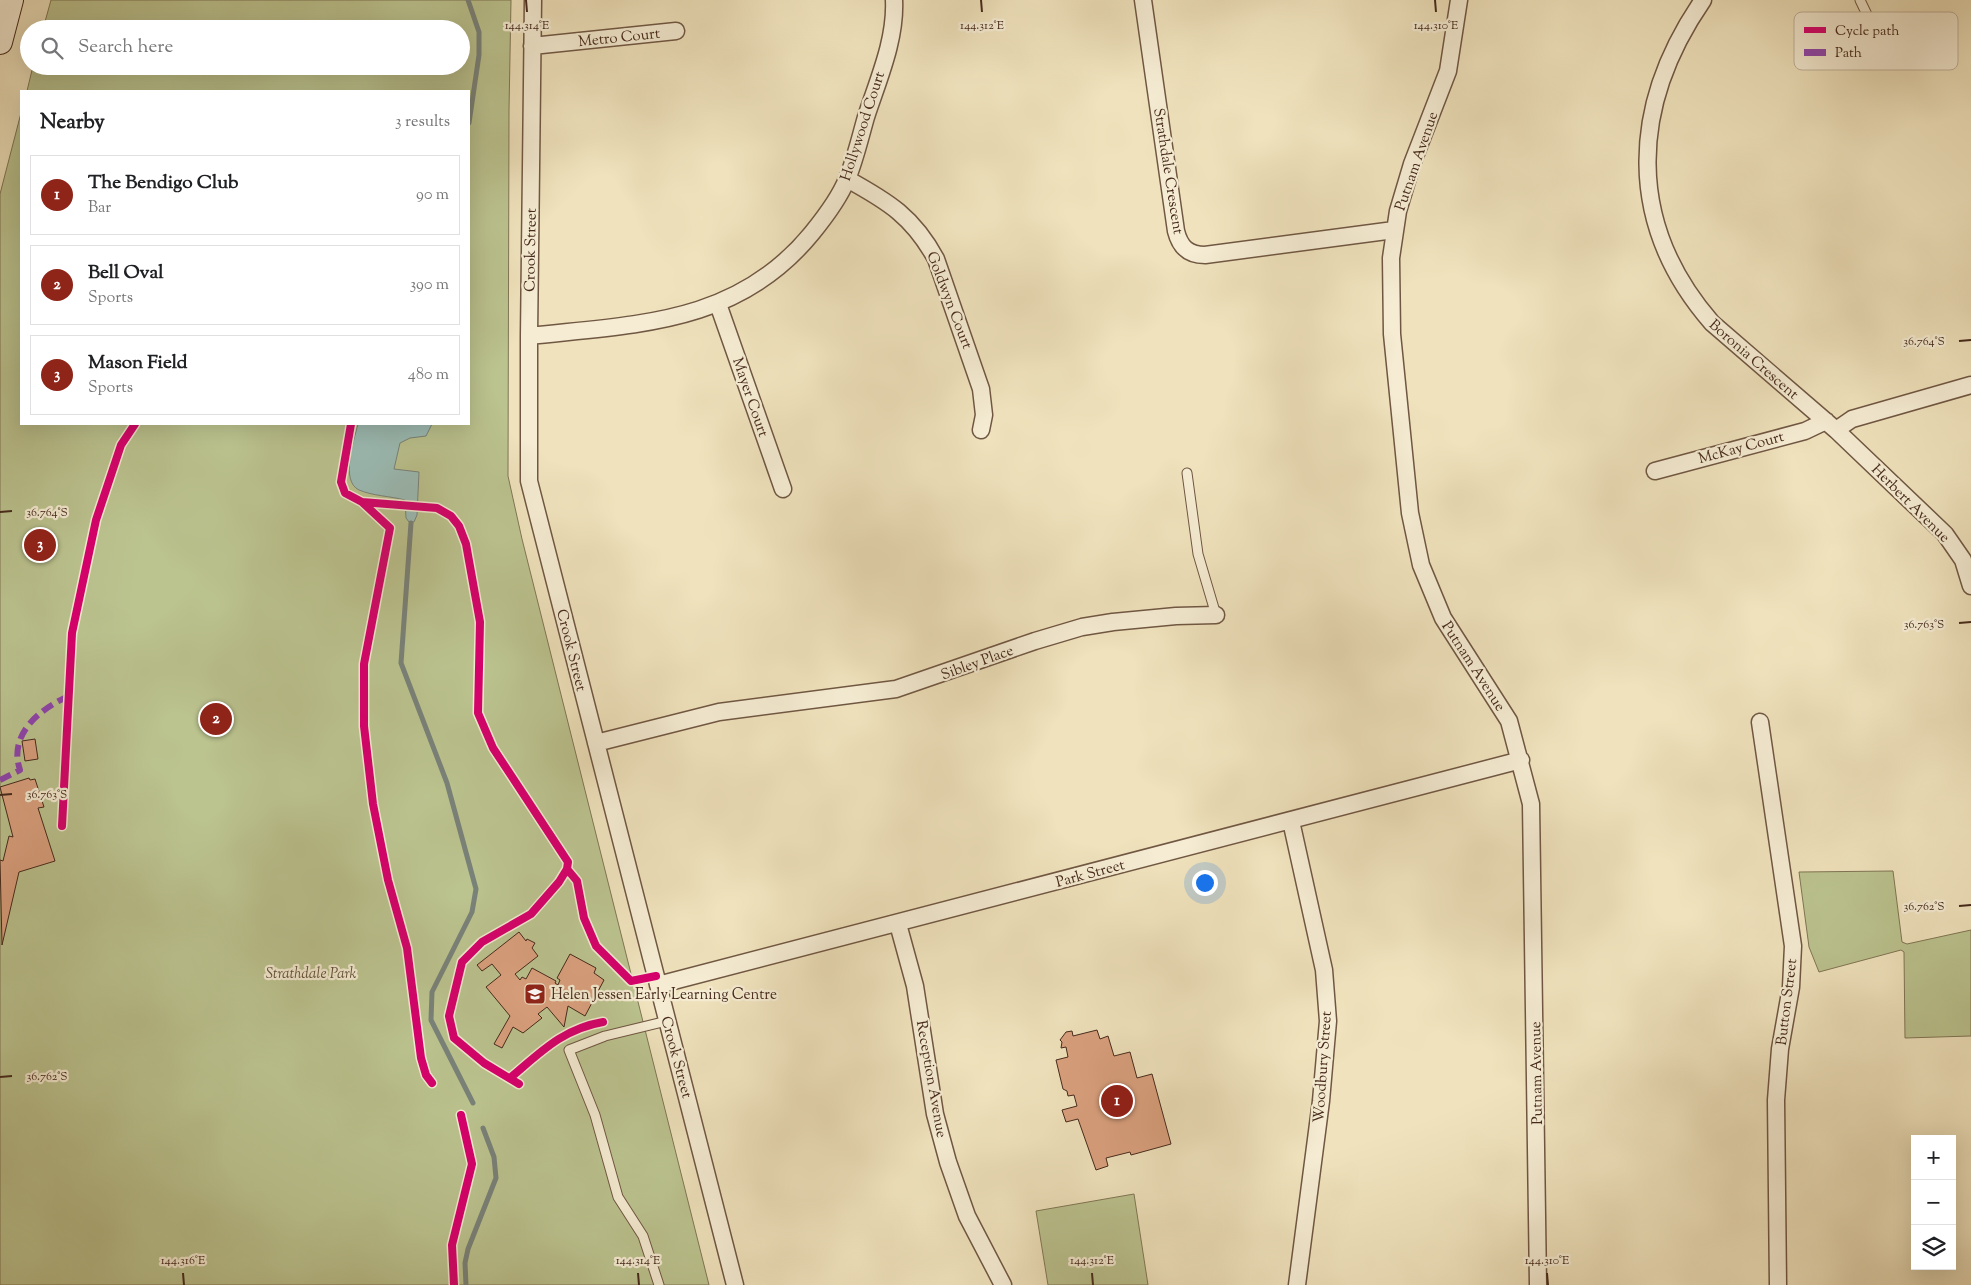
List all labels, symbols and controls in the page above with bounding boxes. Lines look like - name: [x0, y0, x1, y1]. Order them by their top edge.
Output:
- legend: [1794, 12, 1958, 70]
- text: 144.314°E: [505, 17, 550, 35]
- text: 144.312°E: [960, 17, 1005, 35]
- text: 144.310°E: [1414, 17, 1459, 35]
- search box: [20, 20, 470, 75]
- text: Cycle path: [1835, 22, 1899, 42]
- street label: Metro Court: [577, 24, 661, 53]
- icon: search: [38, 34, 66, 62]
- text: Search here: [78, 34, 173, 61]
- text: Path: [1835, 44, 1862, 64]
- street label: Hollywood Court: [836, 69, 891, 184]
- street label: Strathdale Crescent: [1147, 106, 1188, 236]
- text: Nearby: [40, 108, 105, 138]
- street label: Putnam Avenue: [1391, 109, 1444, 214]
- text: 3 results: [395, 111, 450, 134]
- text: The Bendigo Club: [88, 170, 238, 197]
- text: 1: [54, 184, 60, 207]
- text: 90 m: [416, 184, 449, 207]
- text: Bar: [88, 197, 111, 220]
- street label: Crook Street: [520, 208, 543, 292]
- street label: Goldwyn Court: [920, 249, 977, 352]
- text: Bell Oval: [88, 260, 164, 287]
- text: 2: [53, 274, 61, 297]
- text: 390 m: [410, 274, 449, 297]
- text: Sports: [88, 287, 133, 310]
- street label: Boronia Crescent: [1704, 315, 1802, 405]
- text: 36.764°S: [1903, 333, 1945, 351]
- text: Mason Field: [88, 350, 188, 377]
- street label: Mayer Court: [726, 355, 773, 440]
- text: 3: [54, 364, 60, 387]
- text: 480 m: [408, 364, 449, 387]
- text: Sports: [88, 377, 133, 400]
- street label: McKay Court: [1696, 427, 1787, 470]
- street label: Herbert Avenue: [1866, 460, 1954, 548]
- text: 36.764°S: [26, 504, 68, 522]
- pin: 3: [24, 526, 56, 564]
- street label: Crook Street: [550, 607, 591, 694]
- text: 36.763°S: [1904, 616, 1944, 634]
- street label: Putnam Avenue: [1436, 618, 1510, 716]
- street label: Sibley Place: [938, 641, 1017, 686]
- pin: 2: [200, 700, 232, 738]
- text: 36.763°S: [27, 786, 67, 804]
- street label: Park Street: [1054, 855, 1127, 894]
- your location: [1192, 870, 1218, 896]
- text: 36.762°S: [1904, 898, 1945, 916]
- street label: Button Street: [1772, 958, 1803, 1047]
- park label: Strathdale Park: [266, 964, 357, 985]
- school or university icon: Helen Jessen Early Learning Centre: [523, 982, 547, 1006]
- place label: Helen Jessen Early Learning Centre: [551, 985, 777, 1006]
- street label: Woodbury Street: [1309, 1010, 1338, 1124]
- street label: Crook Street: [655, 1014, 697, 1101]
- street label: Reception Avenue: [910, 1019, 951, 1140]
- street label: Putnam Avenue: [1526, 1021, 1549, 1125]
- text: 36.762°S: [27, 1068, 68, 1086]
- pin: 1: [1101, 1082, 1133, 1120]
- map controls: [1911, 1135, 1956, 1270]
- button: +: [1911, 1135, 1956, 1180]
- button: −: [1911, 1180, 1956, 1225]
- button: layers: [1911, 1225, 1956, 1270]
- text: 144.316°E: [161, 1252, 206, 1270]
- text: 144.314°E: [616, 1252, 661, 1270]
- text: 144.312°E: [1070, 1252, 1115, 1270]
- text: 144.310°E: [1525, 1252, 1570, 1270]

